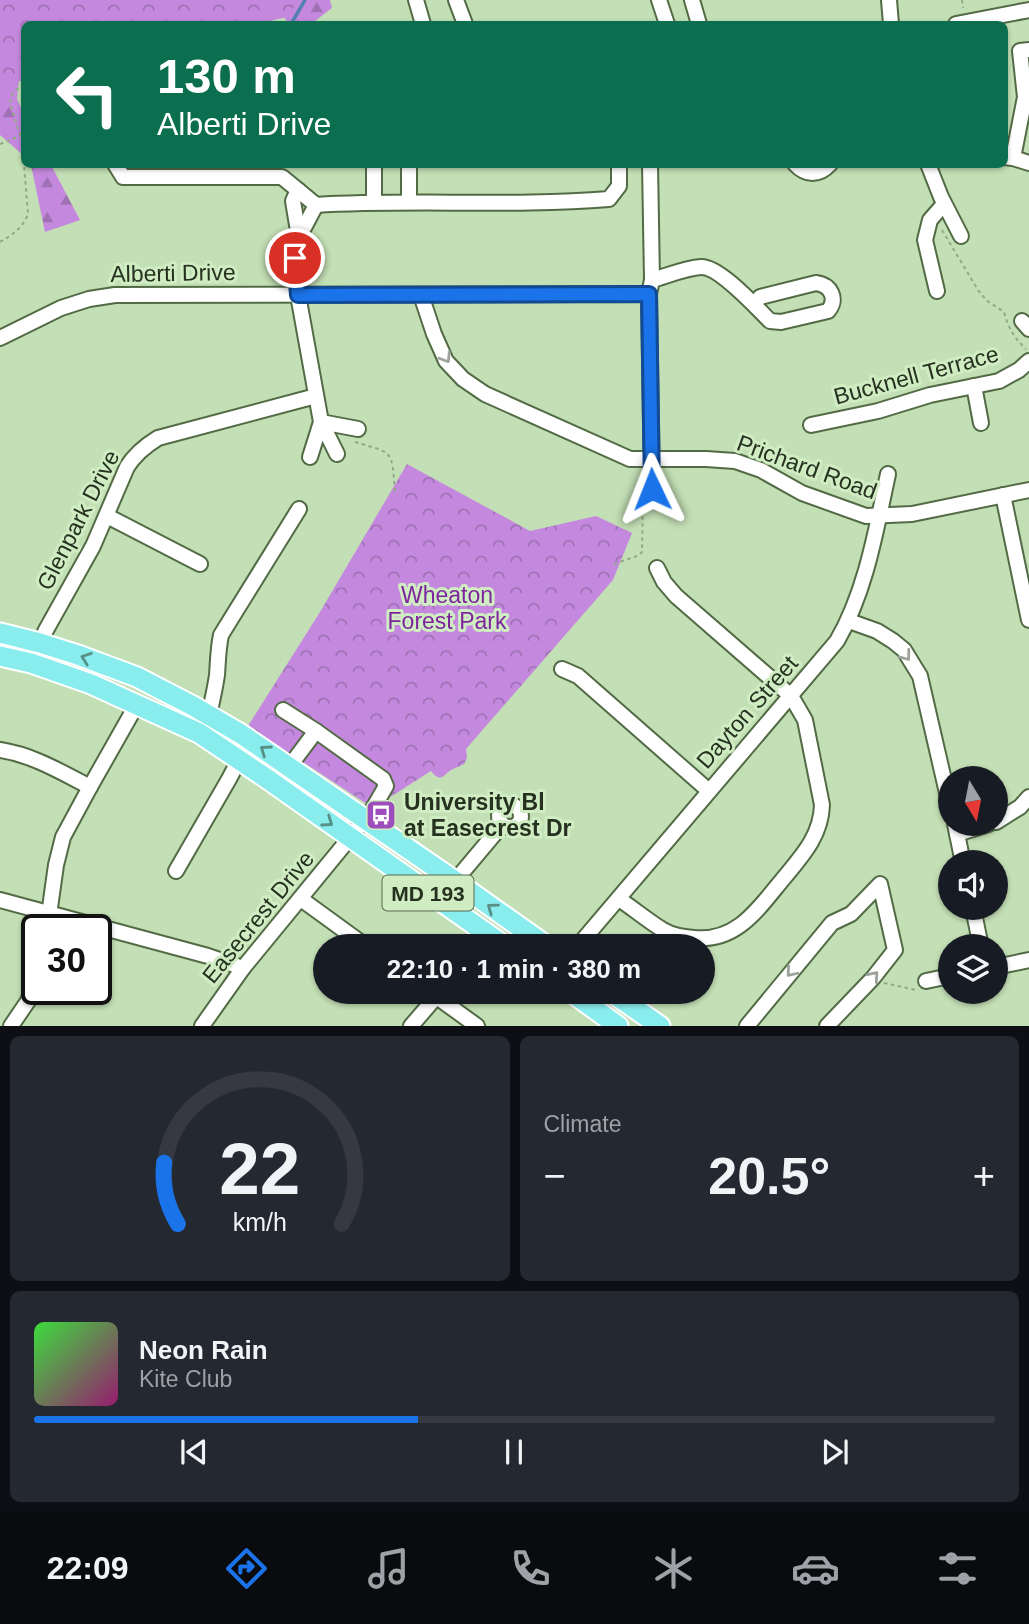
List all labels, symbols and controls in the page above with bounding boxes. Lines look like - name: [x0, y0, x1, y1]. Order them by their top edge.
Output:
- icon: left: [42, 49, 133, 140]
- text: 130 m: [157, 49, 296, 103]
- text: Alberti Drive: [157, 106, 331, 142]
- pin: [265, 228, 325, 288]
- icon: arrive: [276, 239, 314, 277]
- street label: Alberti Drive: [110, 259, 236, 287]
- street label: Bucknell Terrace: [831, 340, 1001, 410]
- one-way arrow: [438, 350, 451, 363]
- street label: Prichard Road: [733, 430, 881, 504]
- street label: Glenpark Drive: [32, 446, 124, 594]
- position arrow: [615, 452, 689, 526]
- park label: Wheaton Forest Park: [388, 582, 507, 634]
- one-way arrow: [898, 648, 910, 661]
- street label: Dayton Street: [691, 650, 803, 774]
- one-way arrow: [81, 652, 93, 666]
- one-way arrow: [260, 746, 273, 758]
- north arrow: [938, 766, 1008, 836]
- map controls: [938, 766, 1008, 1004]
- place label: University Bl at Easecrest Dr: [404, 789, 572, 841]
- bus stop icon: University Bl at Easecrest Dr: [364, 798, 398, 832]
- one-way arrow: [320, 814, 333, 826]
- street label: Easecrest Drive: [197, 846, 319, 988]
- button: sound: [938, 850, 1008, 920]
- road number: MD 193: [382, 876, 474, 910]
- one-way arrow: [487, 903, 500, 916]
- speed limit sign: 30: [21, 914, 112, 1005]
- button: layers: [938, 934, 1008, 1004]
- text: 22:10 · 1 min · 380 m: [387, 954, 641, 984]
- one-way arrow: [787, 963, 799, 976]
- one-way arrow: [866, 971, 878, 984]
- text: Climate: [544, 1111, 621, 1137]
- text: 22: [219, 1129, 300, 1210]
- text: 20.5°: [708, 1147, 830, 1205]
- text: −: [544, 1155, 566, 1197]
- text: +: [973, 1155, 995, 1197]
- text: km/h: [233, 1208, 287, 1236]
- text: Neon Rain: [139, 1335, 268, 1365]
- text: Kite Club: [139, 1366, 232, 1392]
- icon: previous: [175, 1433, 213, 1471]
- icon: pause: [495, 1433, 533, 1471]
- icon: next: [816, 1433, 854, 1471]
- icon: directions: [222, 1544, 271, 1593]
- icon: music: [364, 1544, 413, 1593]
- icon: phone: [506, 1544, 555, 1593]
- icon: climate: [649, 1544, 698, 1593]
- icon: car: [791, 1544, 840, 1593]
- icon: filters: [933, 1544, 982, 1593]
- text: 22:09: [47, 1550, 128, 1586]

